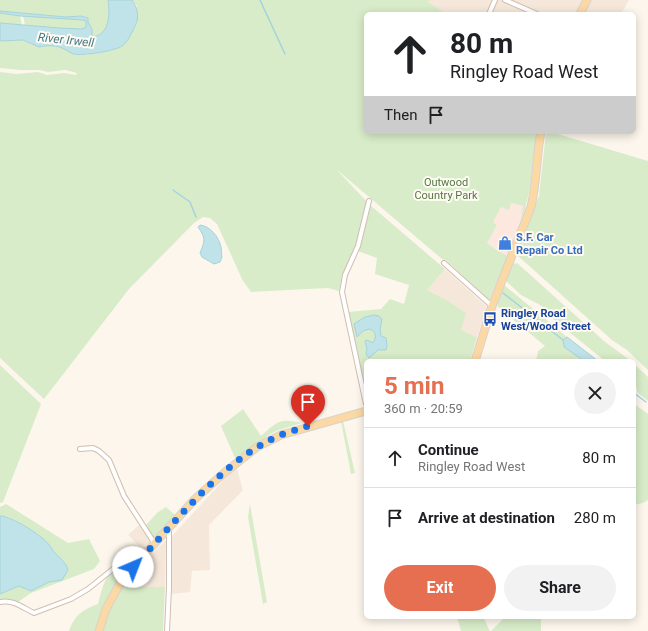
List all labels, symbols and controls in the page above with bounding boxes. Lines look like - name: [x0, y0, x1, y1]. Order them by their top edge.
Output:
- text: 80 m: [450, 27, 513, 60]
- icon: ahead: [384, 28, 436, 80]
- water label: River Irwell: [37, 30, 95, 50]
- text: Ringley Road West: [450, 61, 599, 82]
- icon: arrive: [425, 104, 447, 126]
- text: Then: [384, 106, 417, 124]
- park label: Outwood Country Park: [414, 176, 478, 202]
- place label: S.F. Car Repair Co Ltd: [516, 231, 583, 257]
- shop icon: S.F. Car Repair Co Ltd: [497, 235, 513, 251]
- place label: Ringley Road West/Wood Street: [501, 307, 591, 333]
- bus stop icon: Ringley Road West/Wood Street: [482, 311, 498, 327]
- text: 5 min: [384, 372, 444, 400]
- button: close: [574, 372, 616, 414]
- pin: [291, 385, 325, 426]
- icon: arrive: [297, 391, 319, 413]
- text: 360 m · 20:59: [384, 401, 463, 416]
- text: Continue: [418, 441, 479, 459]
- icon: ahead: [384, 447, 406, 469]
- text: 80 m: [582, 449, 616, 467]
- text: Ringley Road West: [418, 459, 525, 474]
- icon: arrive: [384, 507, 406, 529]
- text: Arrive at destination: [418, 509, 555, 527]
- text: 280 m: [574, 509, 616, 527]
- position arrow: [112, 546, 154, 588]
- button: Exit: [384, 565, 496, 611]
- button: Share: [504, 565, 616, 611]

